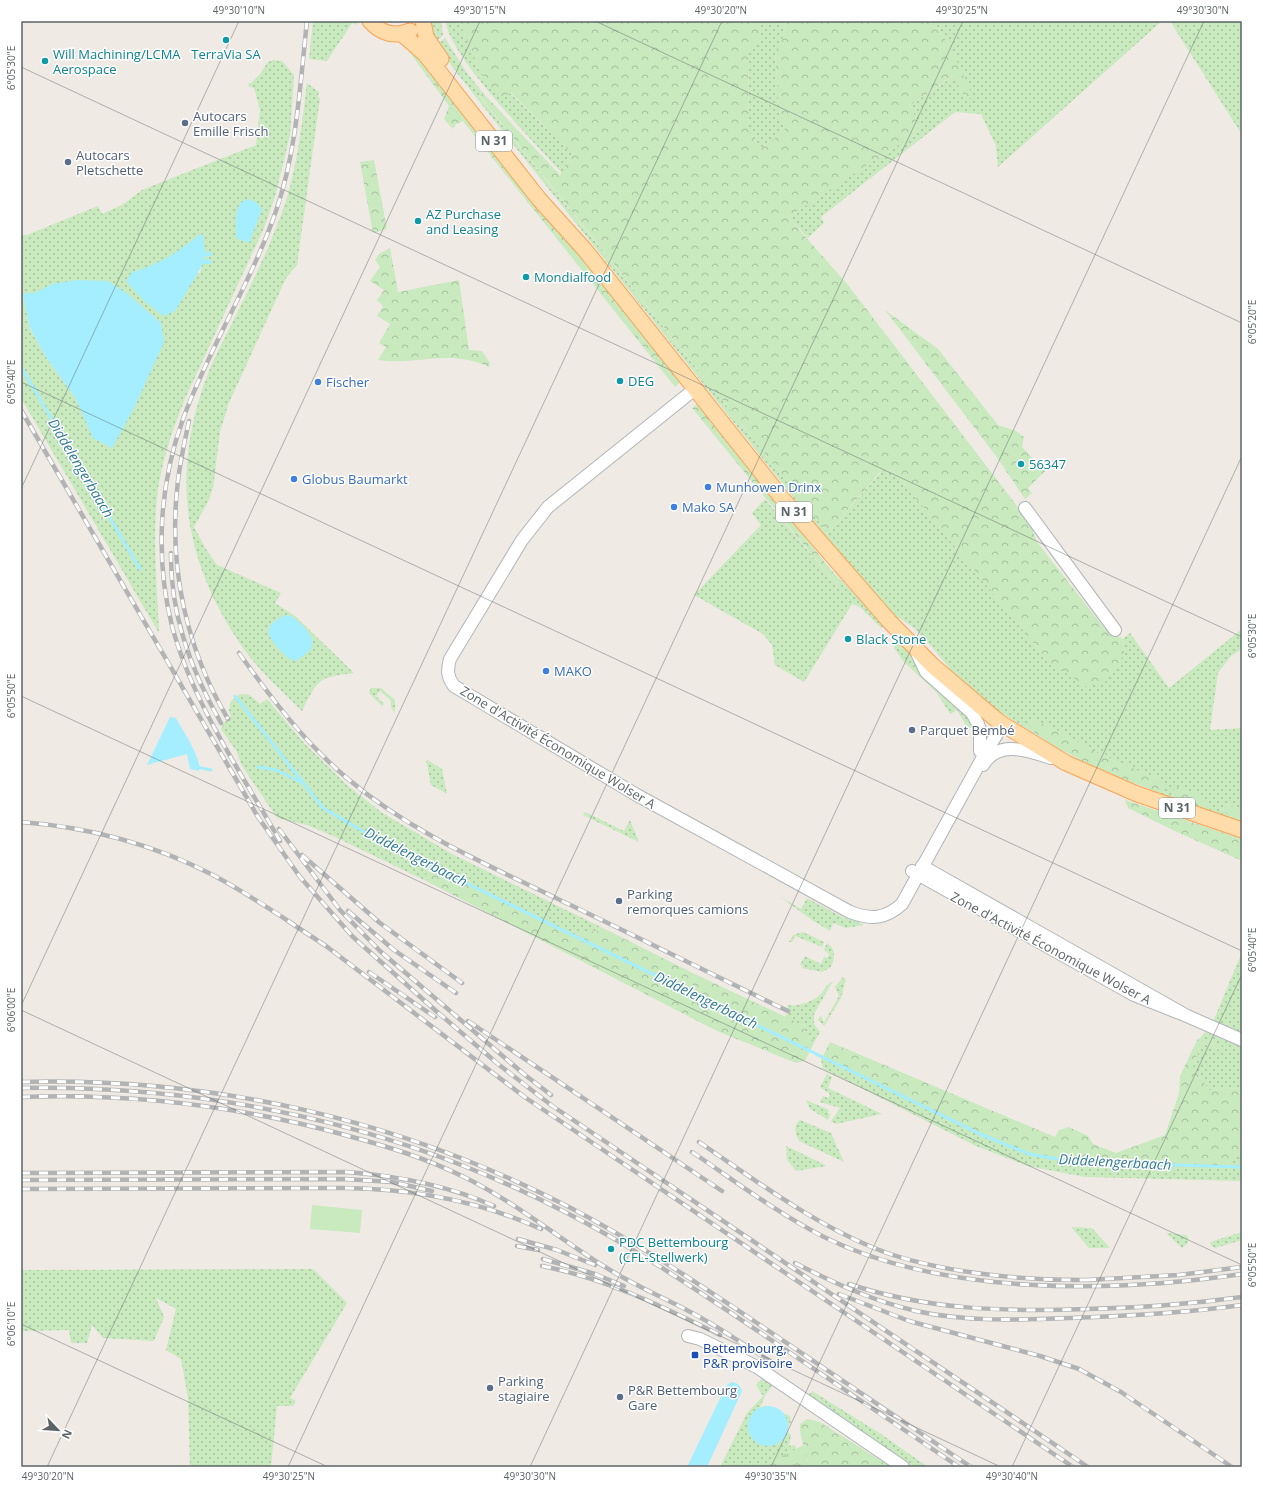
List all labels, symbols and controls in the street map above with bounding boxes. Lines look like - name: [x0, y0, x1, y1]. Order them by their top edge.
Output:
- text: 49°30'10"N: [213, 3, 265, 17]
- text: 49°30'15"N: [454, 3, 506, 17]
- text: 49°30'20"N: [695, 3, 747, 17]
- text: 49°30'25"N: [936, 3, 988, 17]
- text: 49°30'30"N: [1177, 3, 1229, 17]
- marker: TerraVia SA: [221, 35, 231, 45]
- place label: Will Machining/LCMA Aerospace: [53, 45, 181, 78]
- place label: TerraVia SA: [191, 45, 261, 63]
- text: 6°05'30"E: [4, 46, 18, 90]
- marker: Will Machining/LCMA Aerospace: [40, 56, 50, 66]
- place label: Autocars Emille Frisch: [193, 107, 268, 140]
- marker: Autocars Emille Frisch: [180, 118, 190, 128]
- road number: N 31: [476, 131, 512, 151]
- place label: Autocars Pletschette: [76, 146, 143, 179]
- marker: Autocars Pletschette: [63, 157, 73, 167]
- place label: AZ Purchase and Leasing: [426, 205, 501, 238]
- marker: AZ Purchase and Leasing: [413, 216, 423, 226]
- place label: Mondialfood: [534, 268, 611, 286]
- marker: Mondialfood: [521, 272, 531, 282]
- text: 6°05'20"E: [1245, 300, 1259, 344]
- text: 6°05'40"E: [4, 360, 18, 404]
- place label: DEG: [628, 372, 654, 390]
- place label: Fischer: [326, 373, 370, 391]
- marker: DEG: [615, 376, 625, 386]
- marker: Fischer: [313, 377, 323, 387]
- water label: Diddelengerbaach: [44, 415, 119, 521]
- place label: 56347: [1029, 455, 1066, 473]
- marker: 56347: [1016, 459, 1026, 469]
- place label: Globus Baumarkt: [302, 470, 408, 488]
- marker: Globus Baumarkt: [289, 474, 299, 484]
- place label: Munhowen Drinx: [716, 478, 821, 496]
- marker: Munhowen Drinx: [703, 482, 713, 492]
- place label: Mako SA: [682, 498, 735, 516]
- marker: Mako SA: [669, 502, 679, 512]
- road number: N 31: [776, 502, 812, 522]
- text: 6°05'30"E: [1245, 614, 1259, 658]
- place label: Black Stone: [856, 630, 926, 648]
- marker: Black Stone: [843, 634, 853, 644]
- place label: MAKO: [554, 662, 592, 680]
- marker: MAKO: [541, 666, 551, 676]
- text: 6°05'50"E: [4, 674, 18, 718]
- street label: Zone d'Activité Économique Wolser A: [457, 681, 660, 813]
- place label: Parquet Bembé: [920, 721, 1015, 739]
- marker: Parquet Bembé: [907, 725, 917, 735]
- road number: N 31: [1159, 798, 1195, 818]
- water label: Diddelengerbaach: [362, 823, 471, 891]
- place label: Parking remorques camions: [627, 885, 748, 918]
- street label: Zone d'Activité Économique Wolser A: [948, 887, 1155, 1009]
- marker: Parking remorques camions: [614, 896, 624, 906]
- text: 6°05'40"E: [1245, 928, 1259, 972]
- water label: Diddelengerbaach: [651, 966, 761, 1033]
- text: 6°06'00"E: [4, 988, 18, 1032]
- water label: Diddelengerbaach: [1058, 1149, 1172, 1174]
- place label: PDC Bettembourg (CFL-Stellwerk): [619, 1233, 728, 1266]
- text: 6°05'50"E: [1245, 1243, 1259, 1287]
- marker: PDC Bettembourg (CFL-Stellwerk): [606, 1244, 616, 1254]
- text: 6°06'10"E: [4, 1302, 18, 1346]
- place label: Bettembourg, P&R provisoire: [703, 1339, 792, 1372]
- marker: Bettembourg, P&R provisoire: [690, 1350, 700, 1360]
- place label: Parking stagiaire: [498, 1372, 550, 1405]
- place label: P&R Bettembourg Gare: [628, 1381, 737, 1414]
- marker: Parking stagiaire: [485, 1383, 495, 1393]
- marker: P&R Bettembourg Gare: [615, 1392, 625, 1402]
- north arrow: [38, 1410, 78, 1450]
- text: N: [59, 1427, 76, 1442]
- text: 49°30'20"N: [22, 1469, 74, 1483]
- text: 49°30'25"N: [263, 1469, 315, 1483]
- text: 49°30'30"N: [504, 1469, 556, 1483]
- text: 49°30'35"N: [745, 1469, 797, 1483]
- text: 49°30'40"N: [986, 1469, 1038, 1483]

